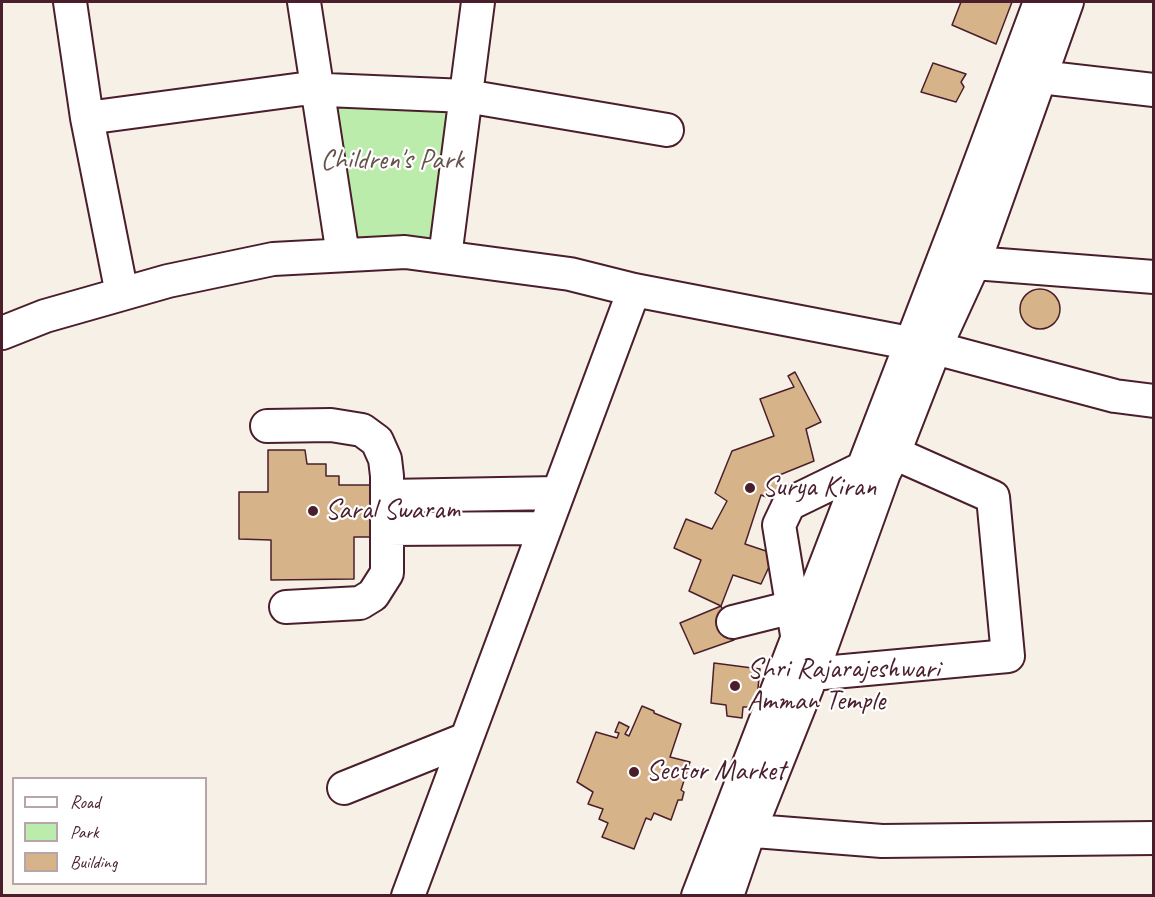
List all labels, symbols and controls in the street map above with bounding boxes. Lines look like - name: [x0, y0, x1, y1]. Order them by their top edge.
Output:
- park label: Children's Park: [321, 144, 463, 178]
- place label: Surya Kiran: [762, 471, 876, 505]
- marker: Surya Kiran: [743, 481, 757, 495]
- place label: Saral Swaram: [325, 494, 460, 528]
- marker: Saral Swaram: [306, 504, 320, 518]
- place label: Shri Rajarajeshwari Amman Temple: [747, 653, 940, 719]
- marker: Shri Rajarajeshwari Amman Temple: [728, 679, 742, 693]
- place label: Sector Market: [646, 755, 785, 789]
- marker: Sector Market: [627, 765, 641, 779]
- legend: [12, 777, 207, 885]
- text: Road: [70, 791, 100, 813]
- text: Park: [70, 821, 99, 843]
- text: Building: [70, 851, 117, 873]

